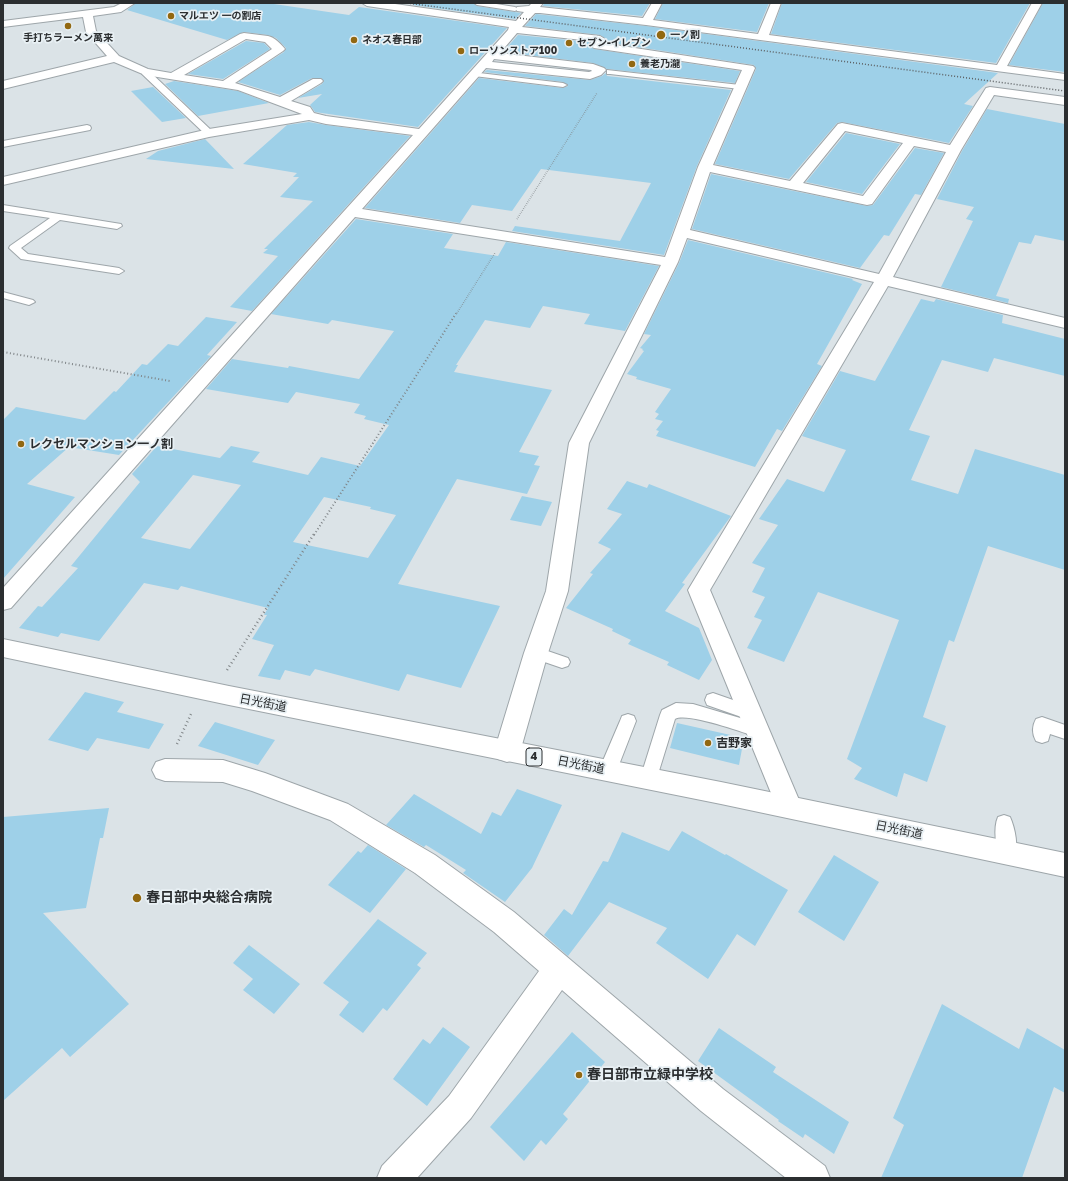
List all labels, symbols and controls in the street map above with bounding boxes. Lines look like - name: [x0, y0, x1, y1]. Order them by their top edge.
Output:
- place label: マルエツ 一の割店: [179, 10, 261, 22]
- marker: マルエツ 一の割店: [166, 11, 176, 21]
- marker: 手打ちラーメン萬来: [63, 21, 73, 31]
- marker: 一ノ割: [655, 29, 667, 41]
- place label: 一ノ割: [670, 29, 700, 41]
- place label: 手打ちラーメン萬来: [23, 32, 113, 44]
- place label: ネオス春日部: [362, 34, 422, 46]
- marker: ネオス春日部: [349, 35, 359, 45]
- place label: セブン-イレブン: [577, 37, 651, 49]
- marker: セブン-イレブン: [564, 38, 574, 48]
- place label: ローソンストア100: [469, 45, 557, 57]
- marker: ローソンストア100: [456, 46, 466, 56]
- place label: 養老乃瀧: [640, 58, 680, 70]
- marker: 養老乃瀧: [627, 59, 637, 69]
- place label: レクセルマンション一ノ割: [29, 437, 173, 451]
- marker: レクセルマンション一ノ割: [16, 439, 26, 449]
- street label: 日光街道: [238, 691, 288, 715]
- place label: 吉野家: [716, 736, 752, 750]
- marker: 吉野家: [703, 738, 713, 748]
- road number: 4: [526, 748, 542, 766]
- street label: 日光街道: [556, 753, 606, 777]
- street label: 日光街道: [874, 818, 924, 842]
- place label: 春日部中央総合病院: [146, 890, 272, 906]
- marker: 春日部中央総合病院: [131, 892, 143, 904]
- place label: 春日部市立緑中学校: [587, 1067, 713, 1083]
- marker: 春日部市立緑中学校: [574, 1070, 584, 1080]

